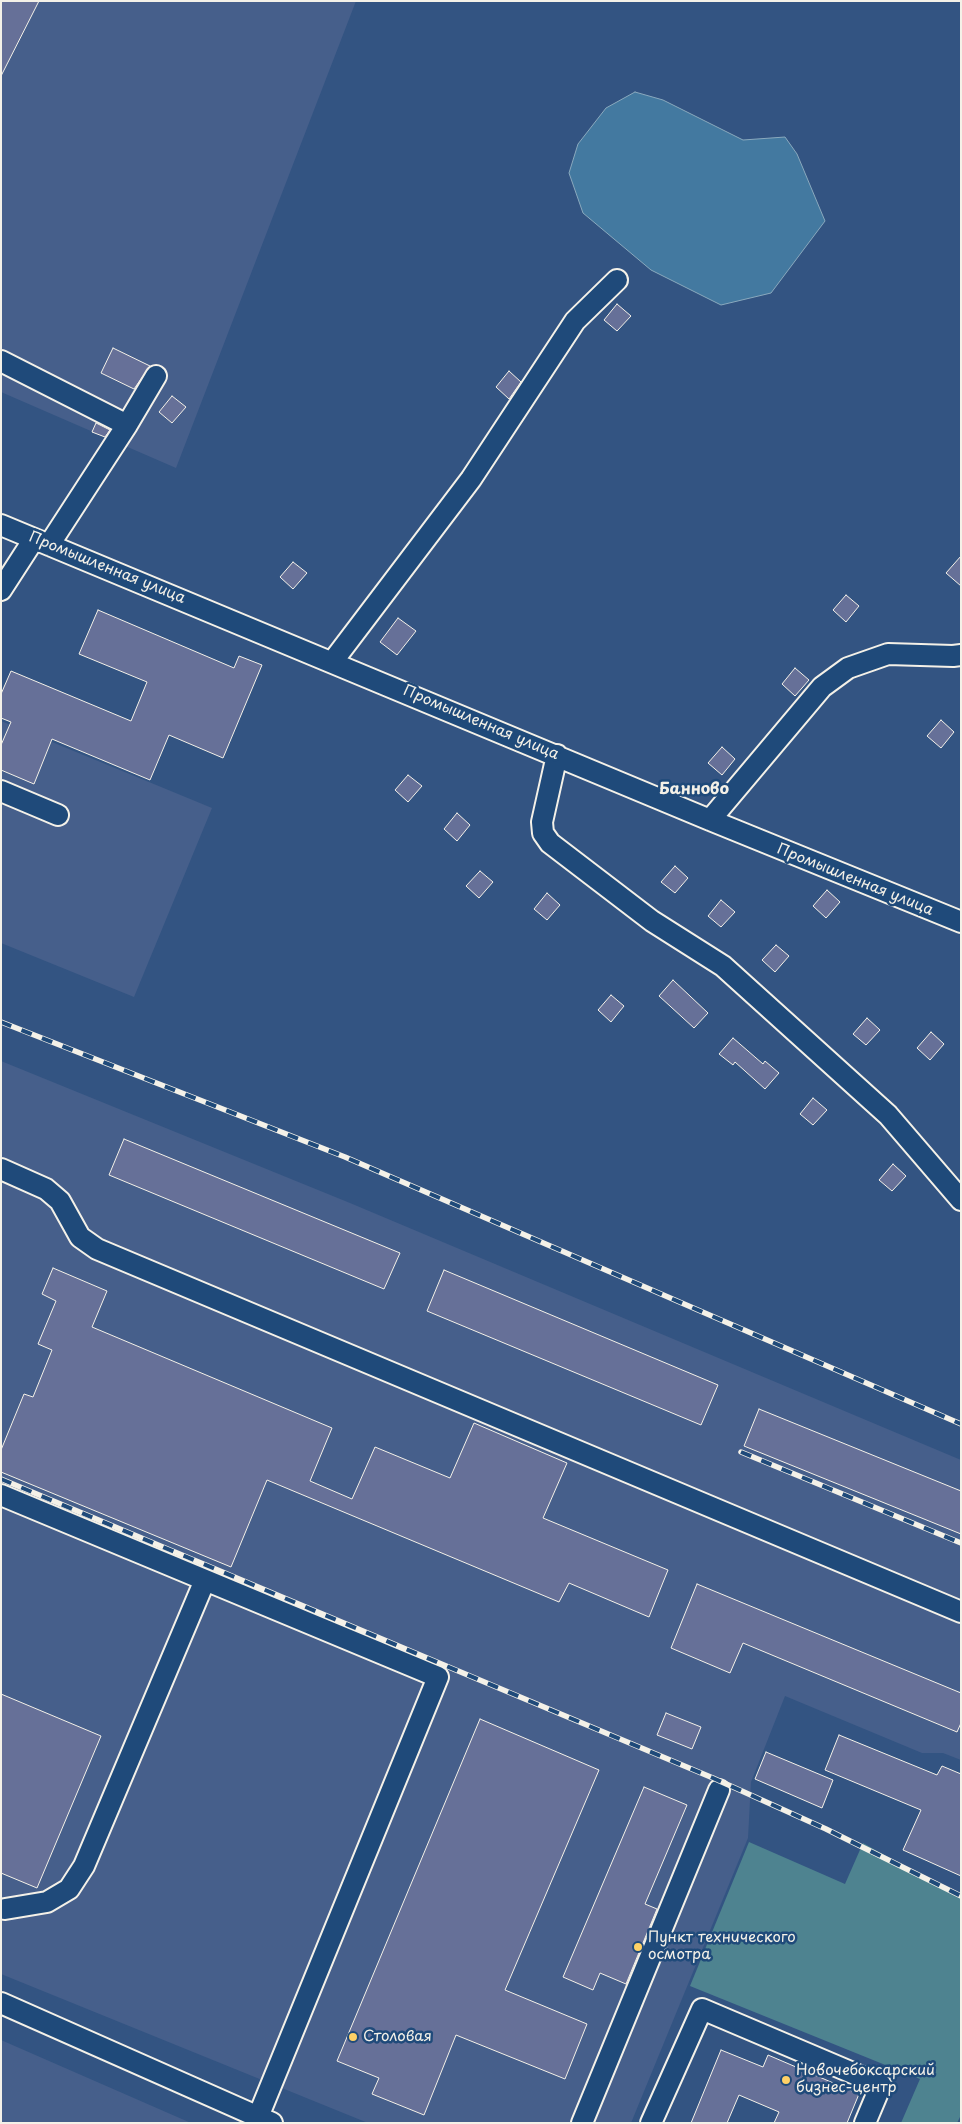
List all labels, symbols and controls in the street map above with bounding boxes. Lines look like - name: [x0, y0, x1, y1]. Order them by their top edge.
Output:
- street label: Промышленная улица: [26, 528, 188, 608]
- street label: Промышленная улица: [400, 682, 562, 764]
- district label: Банново: [659, 780, 729, 800]
- street label: Промышленная улица: [774, 840, 936, 920]
- place label: Пункт технического осмотра: [648, 1929, 796, 1964]
- marker: Пункт технического осмотра: [632, 1941, 644, 1953]
- place label: Столовая: [363, 2028, 432, 2046]
- marker: Столовая: [347, 2031, 359, 2043]
- place label: Новочебоксарский бизнес-центр: [796, 2062, 935, 2097]
- marker: Новочебоксарский бизнес-центр: [780, 2074, 792, 2086]

